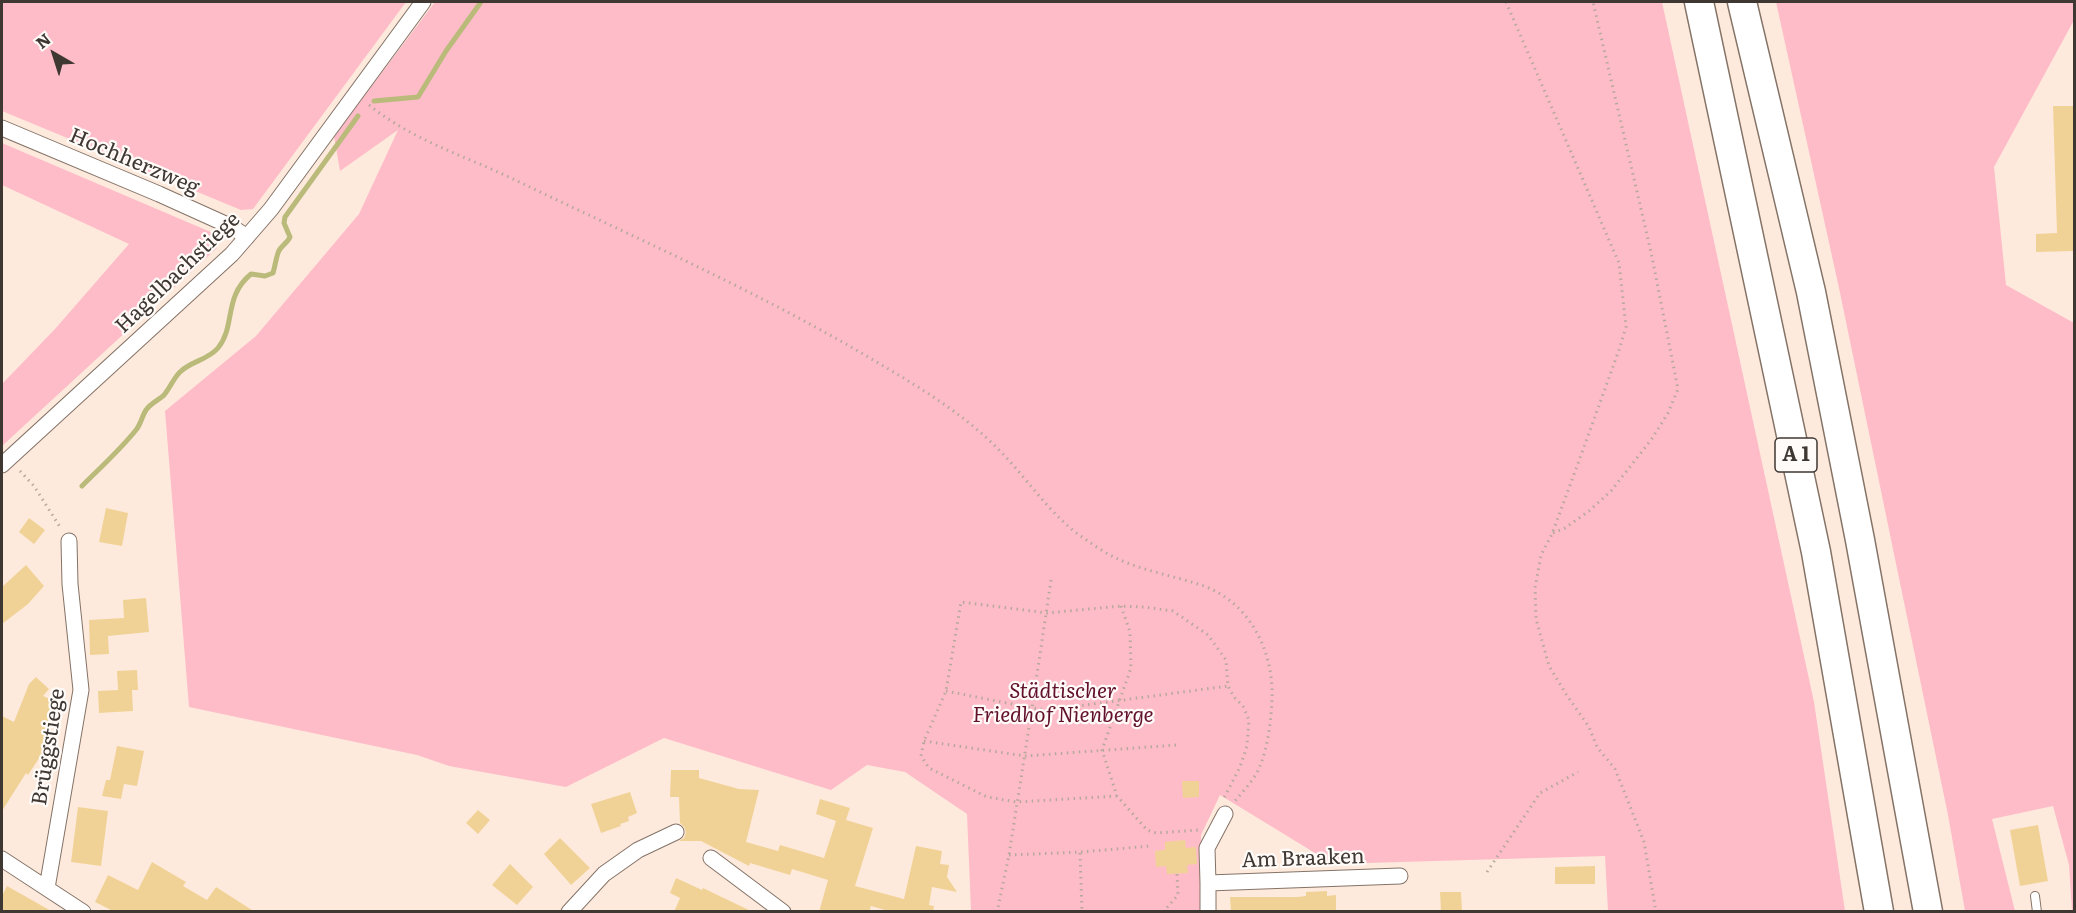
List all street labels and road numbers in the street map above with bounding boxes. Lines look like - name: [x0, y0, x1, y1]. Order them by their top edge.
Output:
- street label: Hochherzweg: [65, 123, 203, 201]
- street label: Hagelbachstiege: [110, 207, 246, 339]
- road number: A 1: [1775, 438, 1817, 472]
- street label: Brüggstiege: [27, 687, 71, 807]
- street label: Am Braaken: [1241, 844, 1365, 874]

